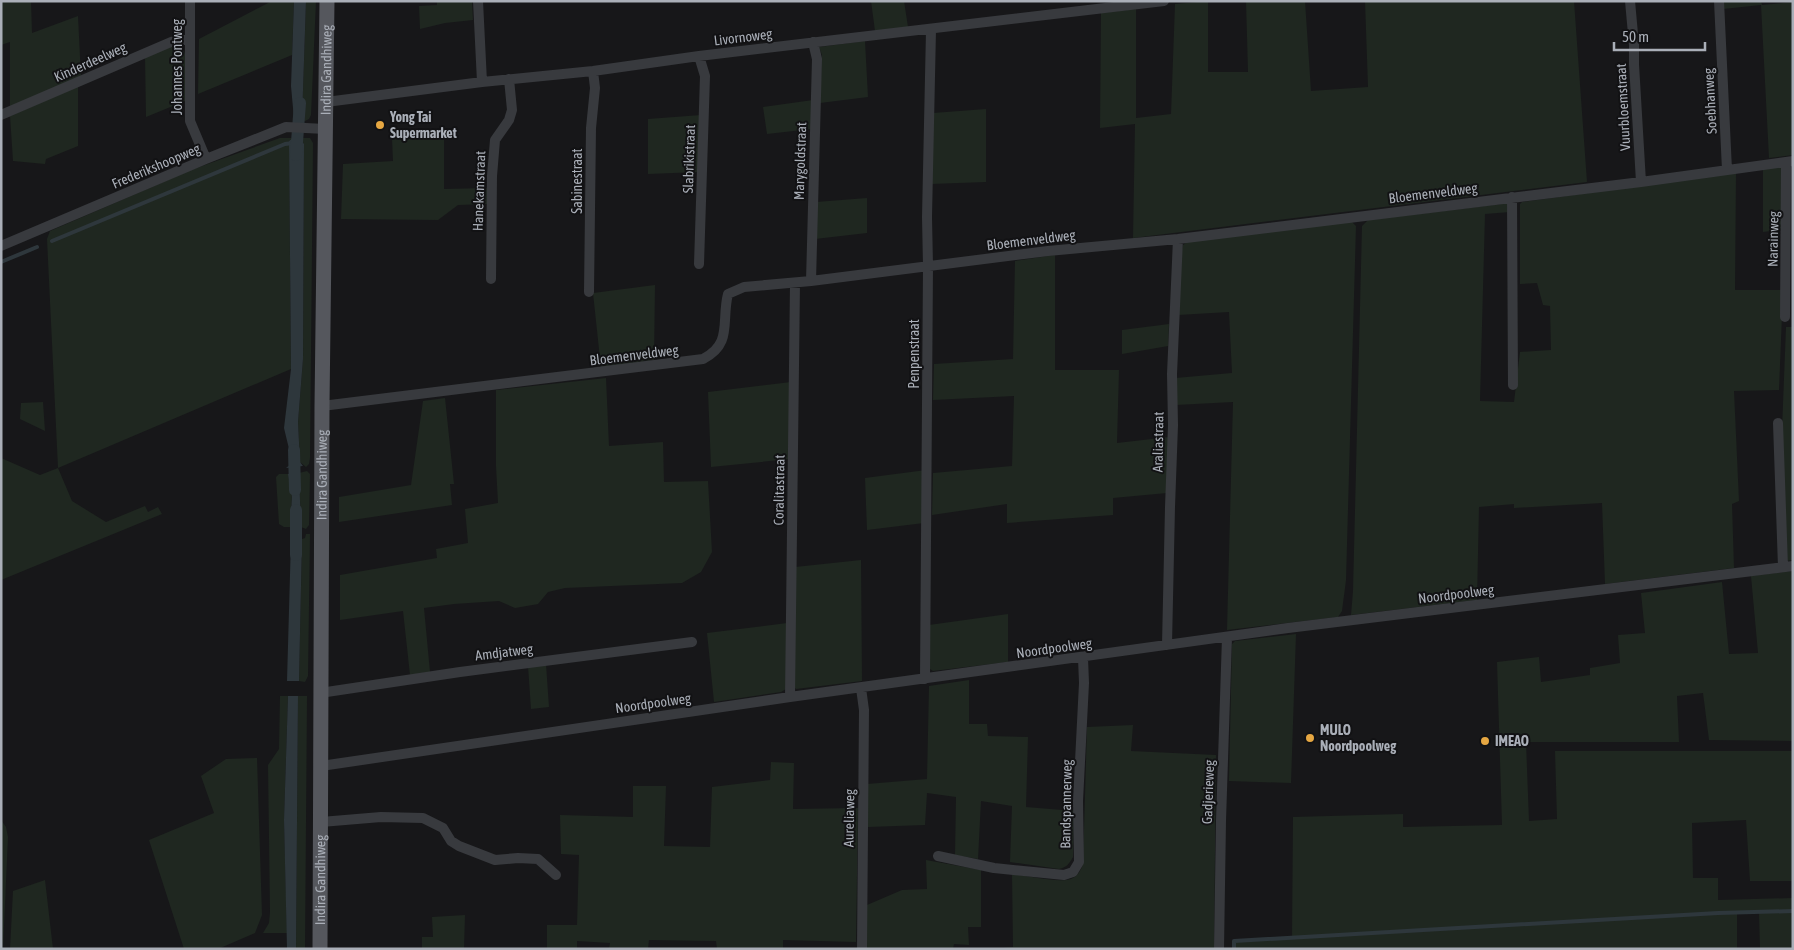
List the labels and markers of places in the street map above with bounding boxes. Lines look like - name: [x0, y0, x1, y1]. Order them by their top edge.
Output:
- place label: Yong Tai Supermarket: [389, 109, 457, 141]
- marker: Yong Tai Supermarket: [374, 119, 386, 131]
- place label: MULO Noordpoolweg: [1320, 722, 1397, 754]
- marker: MULO Noordpoolweg: [1304, 732, 1316, 744]
- place label: IMEAO: [1495, 733, 1529, 749]
- marker: IMEAO: [1479, 735, 1491, 747]

